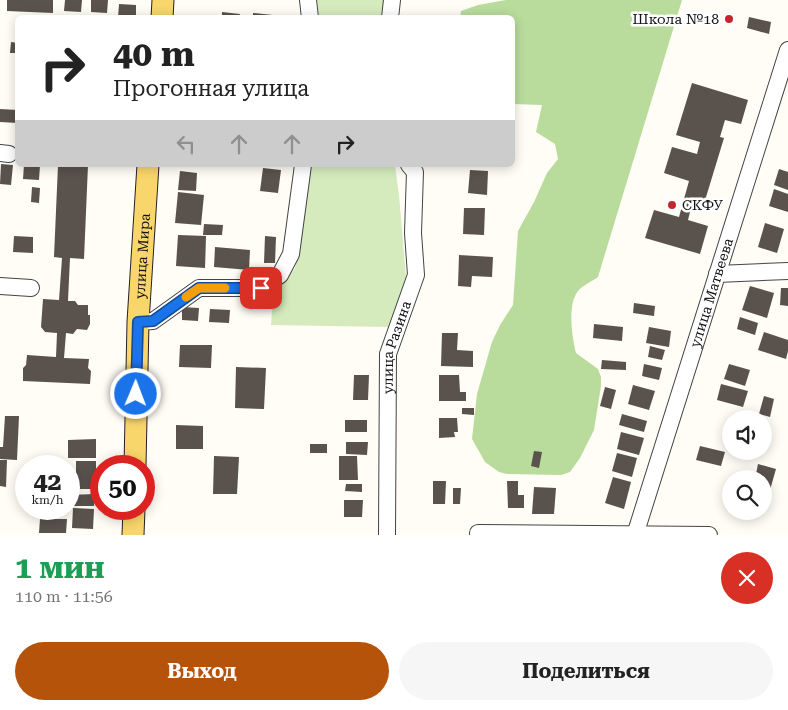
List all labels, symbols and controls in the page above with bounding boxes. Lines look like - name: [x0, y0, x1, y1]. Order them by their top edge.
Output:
- place label: Школа №18: [633, 11, 719, 27]
- marker: Школа №18: [723, 13, 735, 25]
- text: 40 m: [113, 34, 195, 75]
- icon: right: [30, 35, 95, 100]
- text: Прогонная улица: [113, 76, 309, 101]
- icon: left: [172, 130, 200, 158]
- icon: ahead: [225, 130, 253, 158]
- icon: ahead: [278, 130, 306, 158]
- icon: right: [331, 130, 359, 158]
- place label: СКФУ: [682, 197, 723, 213]
- marker: СКФУ: [666, 199, 678, 211]
- street label: улица Мира: [131, 213, 153, 299]
- street label: улица Матвеева: [687, 236, 736, 349]
- pin: [240, 267, 282, 309]
- icon: arrive: [247, 274, 275, 302]
- street label: улица Разина: [380, 298, 414, 394]
- position arrow: [109, 367, 161, 419]
- map controls: [722, 410, 772, 520]
- button: sound: [722, 410, 772, 460]
- speed limit sign: 50: [90, 455, 155, 520]
- text: 42: [33, 467, 62, 496]
- button: search: [722, 470, 772, 520]
- text: km/h: [31, 493, 64, 507]
- text: 1 мин: [15, 550, 105, 585]
- button: close: [721, 552, 773, 604]
- text: 110 m · 11:56: [15, 587, 113, 606]
- button: Выход: [15, 642, 389, 700]
- button: Поделиться: [399, 642, 773, 700]

